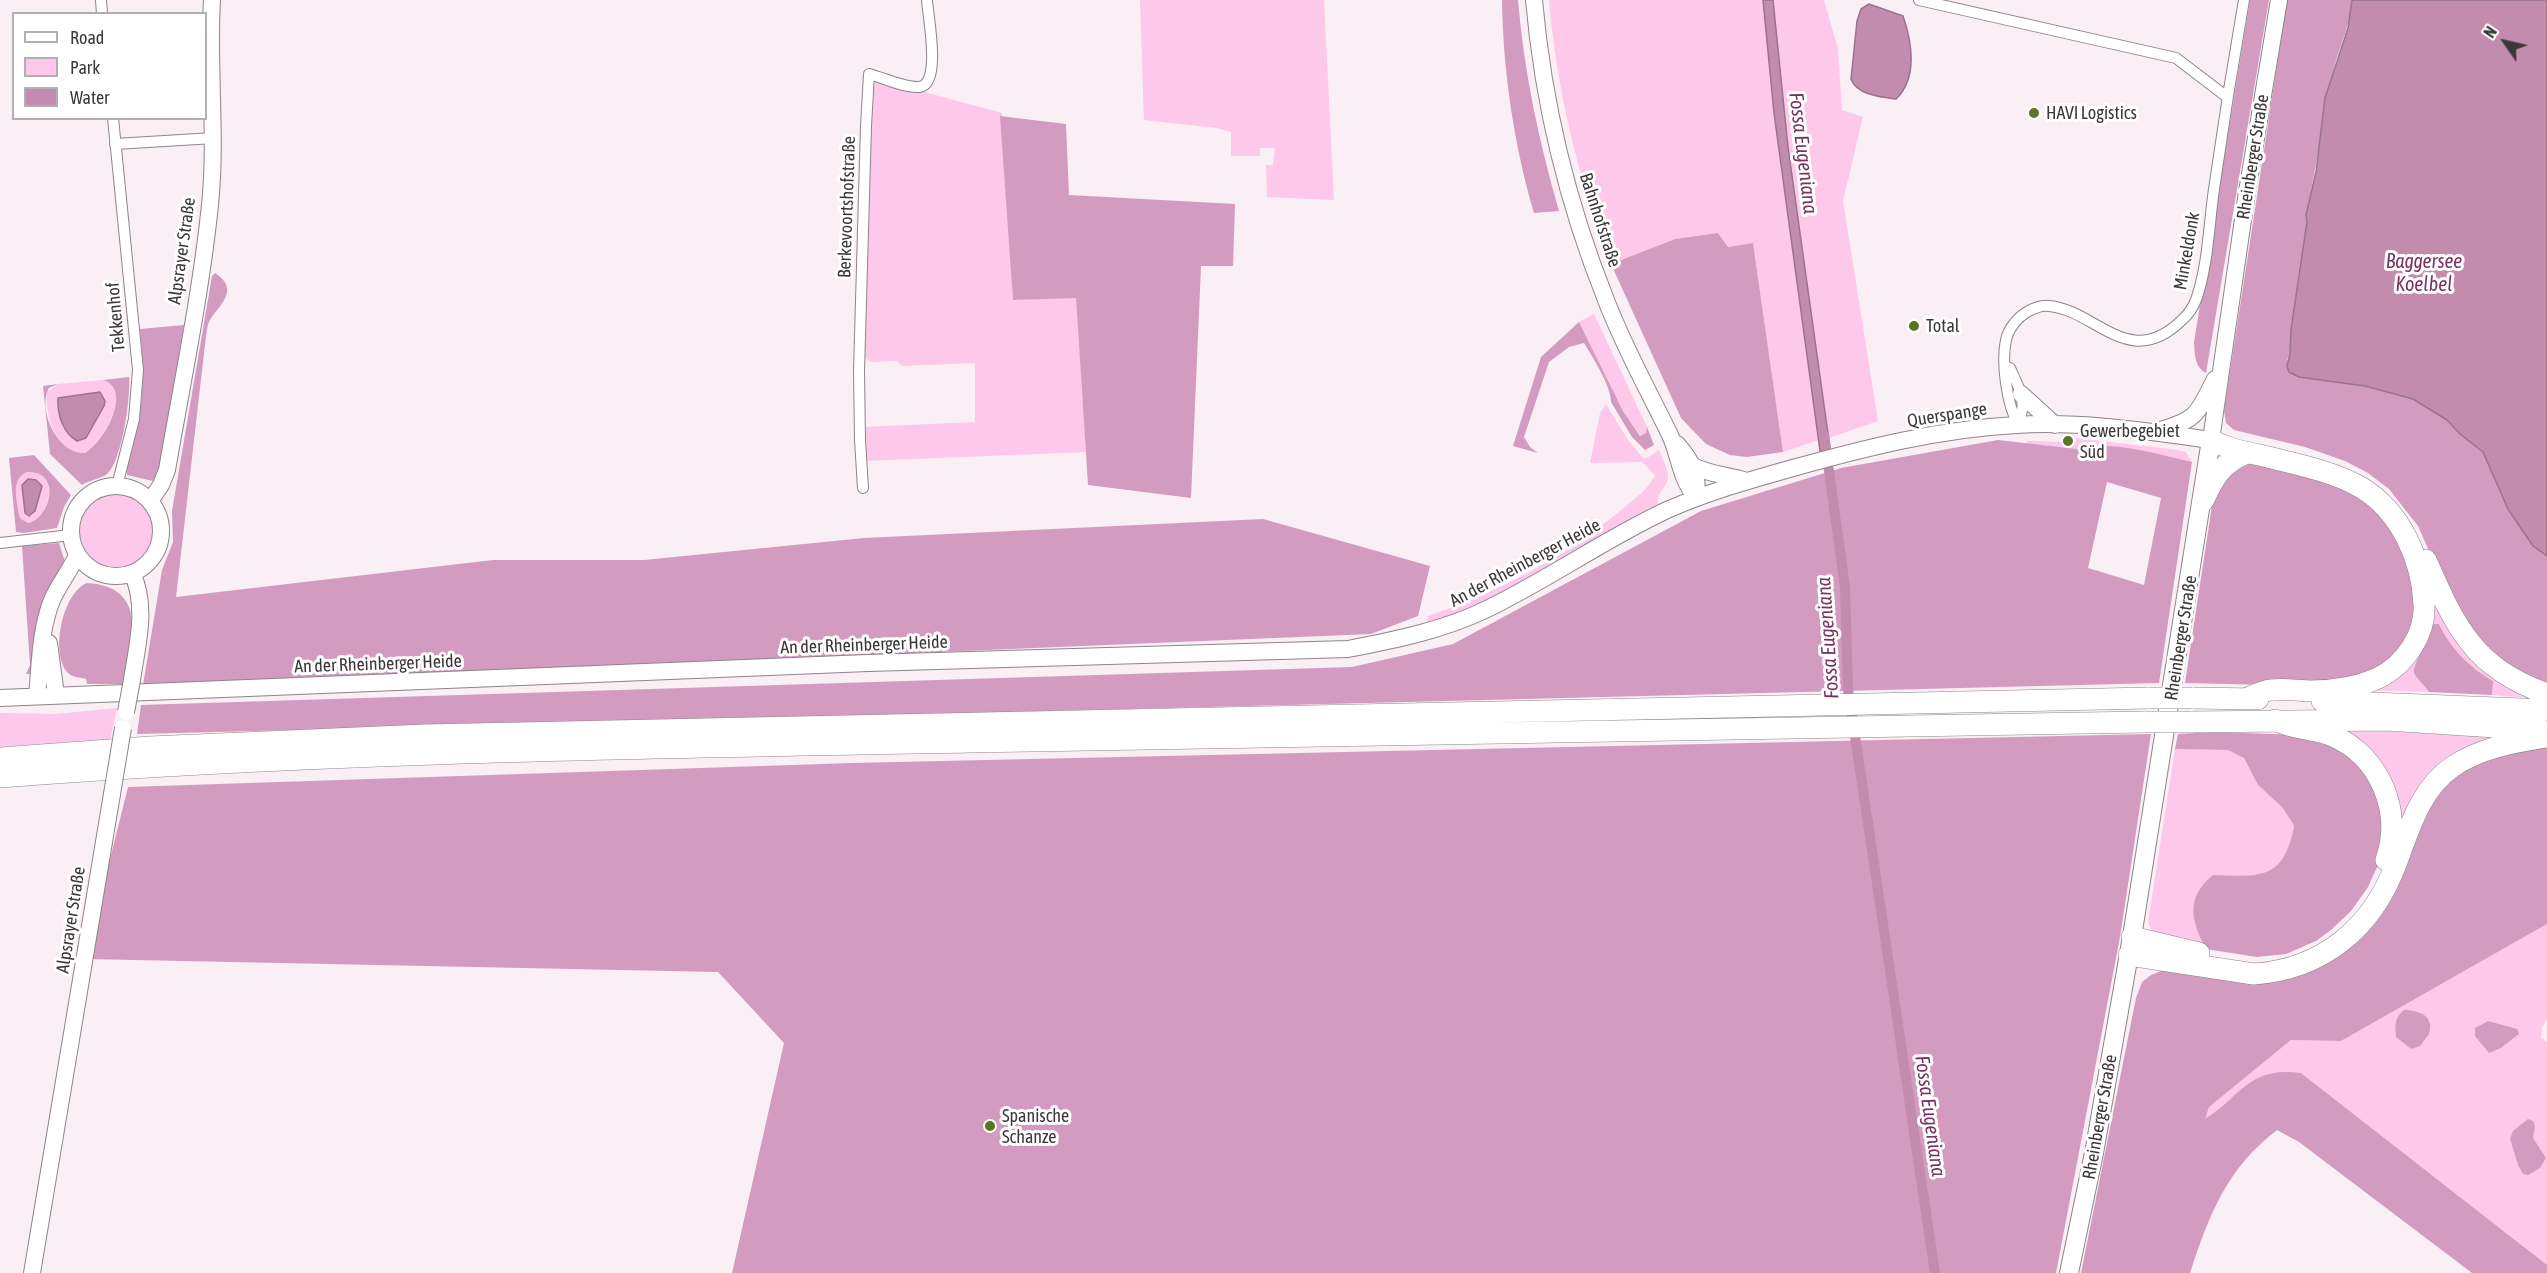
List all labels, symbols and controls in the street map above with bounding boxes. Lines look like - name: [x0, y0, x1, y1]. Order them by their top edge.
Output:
- legend: [12, 12, 207, 120]
- north arrow: [2475, 12, 2535, 72]
- text: N: [2480, 23, 2500, 41]
- text: Road: [70, 27, 104, 48]
- text: Park: [70, 57, 100, 78]
- text: Water: [70, 87, 109, 108]
- water label: Fossa Eugeniana: [1784, 91, 1822, 215]
- street label: Rheinberger Straße: [2232, 93, 2274, 221]
- place label: HAVI Logistics: [2046, 102, 2137, 124]
- marker: HAVI Logistics: [2027, 106, 2041, 120]
- street label: Berkevoortshofstraße: [834, 136, 860, 278]
- street label: Bahnhofstraße: [1575, 170, 1625, 270]
- street label: Alpsrayer Straße: [164, 196, 200, 306]
- street label: Minkeldonk: [2170, 210, 2204, 292]
- water label: Baggersee Koelbel: [2386, 250, 2462, 297]
- street label: Tekkenhof: [102, 281, 130, 353]
- place label: Total: [1926, 315, 1960, 337]
- marker: Total: [1907, 319, 1921, 333]
- street label: Querspange: [1906, 398, 1988, 432]
- place label: Gewerbegebiet Süd: [2080, 420, 2180, 462]
- marker: Gewerbegebiet Süd: [2061, 434, 2075, 448]
- street label: An der Rheinberger Heide: [1446, 514, 1604, 612]
- street label: Rheinberger Straße: [2160, 574, 2202, 702]
- water label: Fossa Eugeniana: [1812, 576, 1844, 700]
- street label: An der Rheinberger Heide: [780, 631, 948, 659]
- street label: An der Rheinberger Heide: [294, 650, 462, 678]
- street label: Alpsrayer Straße: [52, 865, 90, 975]
- street label: Rheinberger Straße: [2078, 1053, 2122, 1181]
- water label: Fossa Eugeniana: [1910, 1054, 1950, 1178]
- place label: Spanische Schanze: [1002, 1105, 1069, 1148]
- marker: Spanische Schanze: [983, 1119, 997, 1133]

